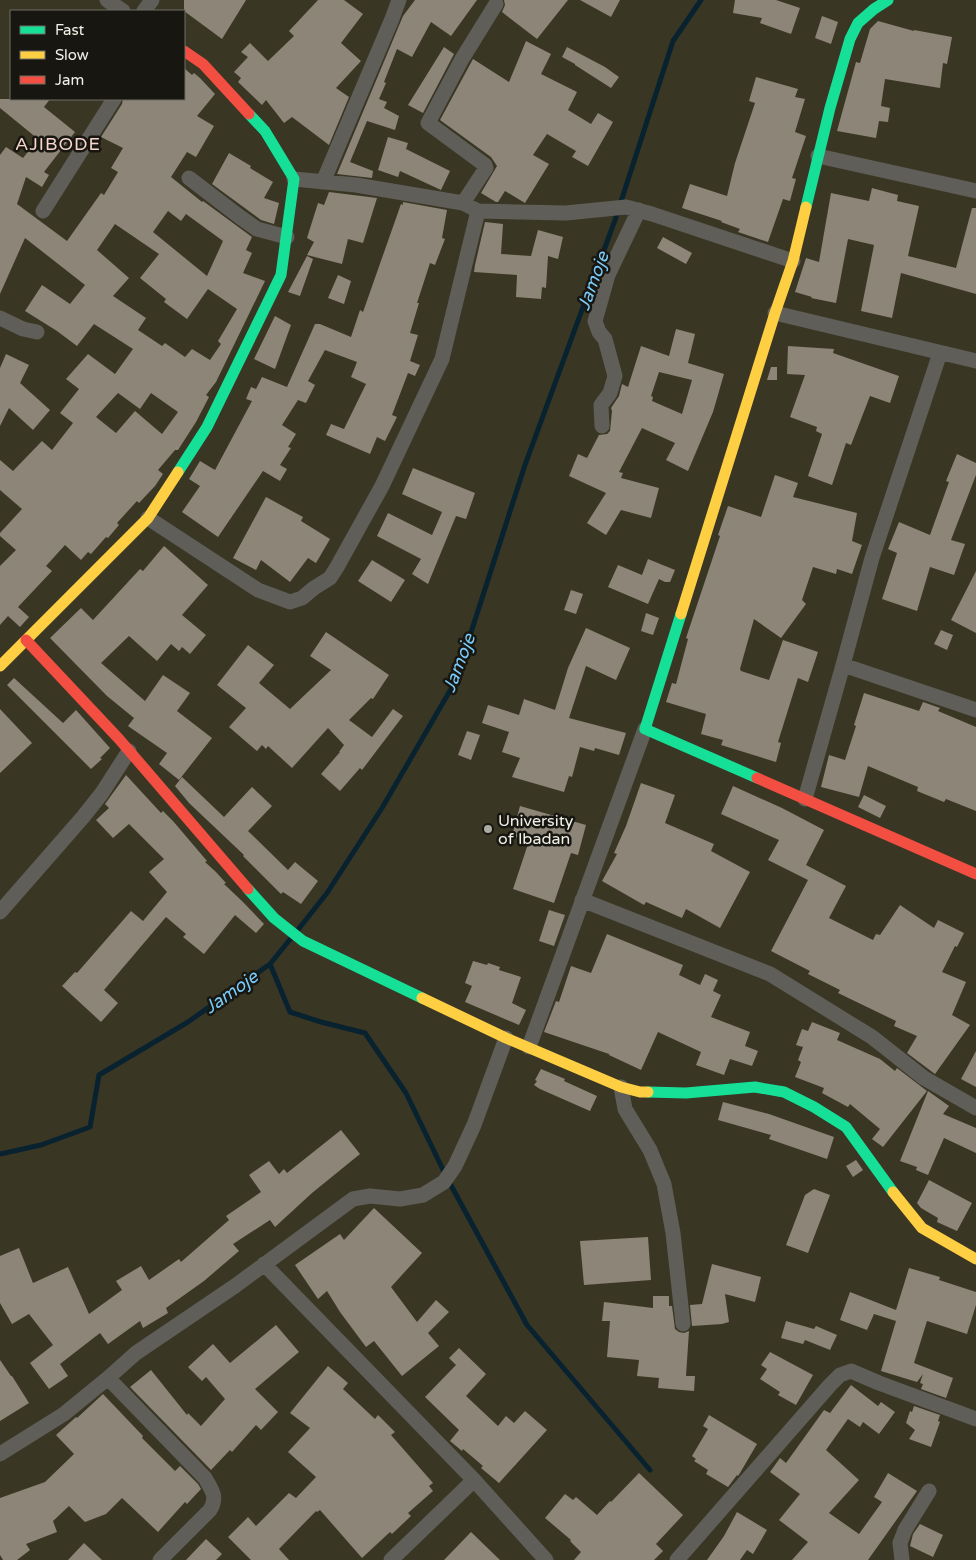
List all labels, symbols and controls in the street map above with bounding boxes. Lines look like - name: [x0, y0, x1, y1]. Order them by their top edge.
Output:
- legend: [10, 10, 185, 100]
- text: Fast: [55, 21, 85, 39]
- text: Slow: [55, 46, 89, 64]
- text: Jam: [55, 71, 84, 89]
- district label: AJIBODE: [15, 133, 101, 155]
- water label: Jamoje: [572, 248, 614, 313]
- water label: Jamoje: [438, 630, 480, 695]
- place label: University of Ibadan: [498, 811, 574, 849]
- marker: University of Ibadan: [482, 823, 494, 835]
- water label: Jamoje: [200, 965, 263, 1018]

